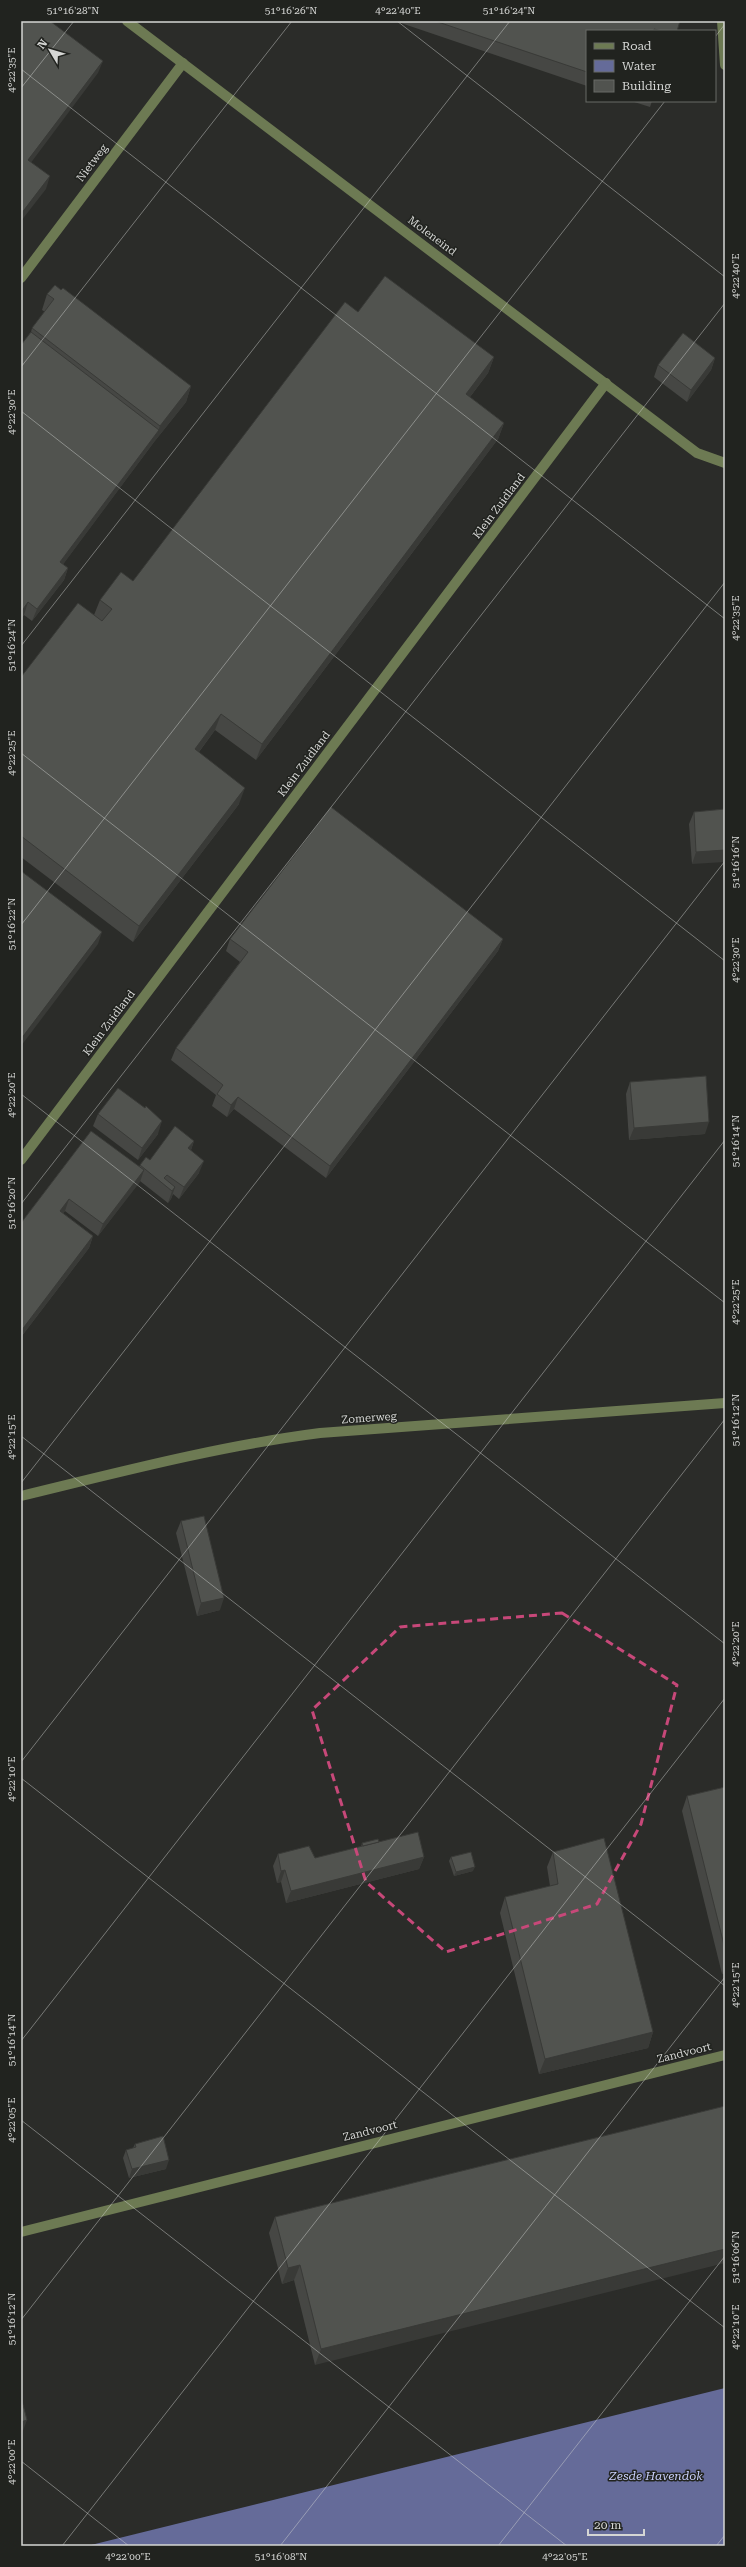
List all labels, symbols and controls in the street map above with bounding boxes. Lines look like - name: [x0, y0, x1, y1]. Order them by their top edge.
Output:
- text: 51°16'28"N: [47, 5, 99, 16]
- text: 51°16'26"N: [265, 5, 317, 16]
- text: 4°22'40"E: [375, 5, 421, 16]
- text: 51°16'24"N: [483, 5, 535, 16]
- north arrow: [30, 30, 70, 70]
- legend: [586, 30, 716, 102]
- text: N: [35, 36, 51, 51]
- text: Road: [622, 39, 652, 53]
- text: 4°22'35"E: [6, 47, 17, 93]
- text: Water: [622, 59, 656, 73]
- text: Building: [622, 79, 671, 93]
- street label: Nietweg: [74, 141, 111, 184]
- street label: Moleneind: [405, 214, 459, 258]
- text: 4°22'40"E: [730, 253, 741, 299]
- text: 4°22'30"E: [6, 389, 17, 435]
- street label: Klein Zuidland: [470, 471, 528, 541]
- text: 4°22'35"E: [730, 595, 741, 641]
- text: 51°16'24"N: [6, 619, 17, 671]
- street label: Klein Zuidland: [275, 729, 333, 799]
- text: 4°22'25"E: [6, 730, 17, 776]
- text: 51°16'16"N: [730, 836, 741, 888]
- text: 51°16'22"N: [6, 898, 17, 950]
- text: 4°22'30"E: [730, 937, 741, 983]
- street label: Klein Zuidland: [80, 988, 138, 1058]
- text: 4°22'20"E: [6, 1072, 17, 1118]
- text: 51°16'14"N: [730, 1115, 741, 1167]
- text: 51°16'20"N: [6, 1177, 17, 1229]
- text: 4°22'25"E: [730, 1279, 741, 1325]
- text: 51°16'12"N: [730, 1394, 741, 1446]
- street label: Zomerweg: [341, 1410, 398, 1426]
- text: 4°22'15"E: [6, 1414, 17, 1460]
- text: 4°22'20"E: [730, 1621, 741, 1667]
- text: 4°22'10"E: [6, 1756, 17, 1802]
- text: 4°22'15"E: [730, 1962, 741, 2008]
- text: 51°16'14"N: [6, 2014, 17, 2066]
- street label: Zandvoort: [655, 2040, 713, 2066]
- text: 4°22'05"E: [6, 2097, 17, 2143]
- street label: Zandvoort: [341, 2118, 399, 2144]
- text: 51°16'06"N: [730, 2231, 741, 2283]
- text: 51°16'12"N: [6, 2293, 17, 2345]
- text: 4°22'10"E: [730, 2304, 741, 2350]
- text: 4°22'00"E: [6, 2439, 17, 2485]
- water label: Zesde Havendok: [608, 2469, 703, 2483]
- scale bar: [588, 2511, 644, 2537]
- text: 20 m: [594, 2518, 621, 2532]
- text: 4°22'00"E: [105, 2551, 151, 2562]
- text: 51°16'08"N: [255, 2551, 307, 2562]
- text: 4°22'05"E: [542, 2551, 588, 2562]

